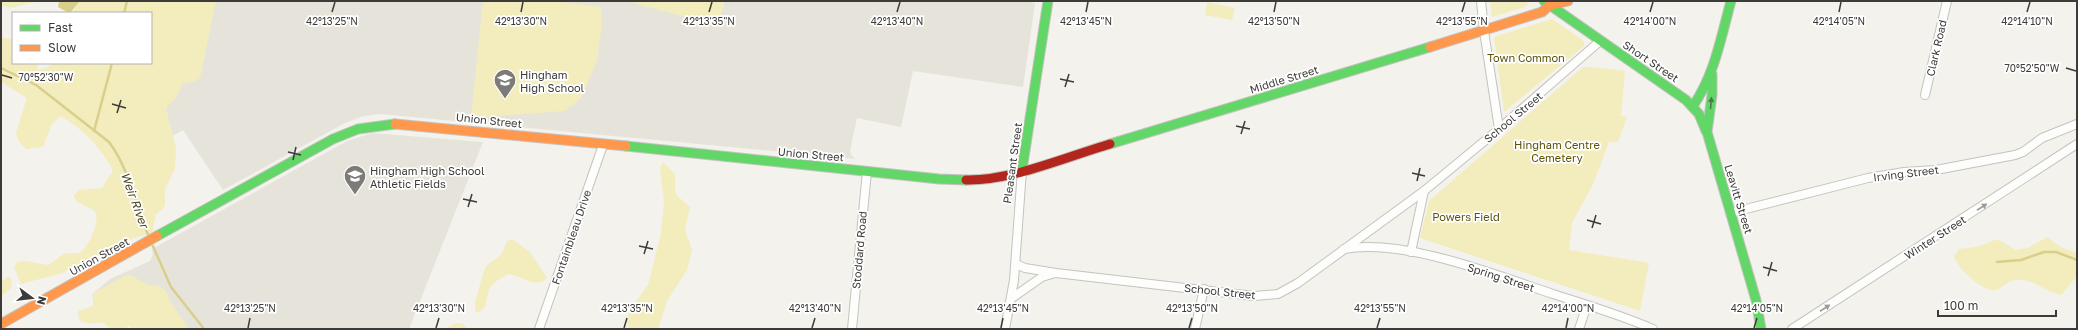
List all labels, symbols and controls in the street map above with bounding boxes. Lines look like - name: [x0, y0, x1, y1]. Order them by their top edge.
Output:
- legend: [12, 12, 152, 64]
- text: 42°13'25"N: [306, 15, 358, 27]
- text: 42°13'30"N: [495, 15, 547, 27]
- text: 42°13'35"N: [683, 15, 735, 27]
- text: 42°13'40"N: [871, 15, 923, 27]
- text: 42°13'45"N: [1060, 15, 1112, 27]
- text: 42°13'50"N: [1248, 15, 1300, 27]
- text: 42°13'55"N: [1436, 15, 1488, 27]
- text: 42°14'00"N: [1624, 15, 1676, 27]
- text: 42°14'05"N: [1813, 15, 1865, 27]
- text: 42°14'10"N: [2001, 15, 2053, 27]
- street label: Clark Road: [1923, 19, 1949, 77]
- text: Fast: [48, 20, 73, 35]
- street label: Short Street: [1621, 38, 1681, 84]
- text: Slow: [48, 40, 76, 55]
- park label: Town Common: [1487, 51, 1565, 64]
- street label: Middle Street: [1248, 62, 1320, 96]
- text: 70°52'50"W: [2005, 62, 2060, 74]
- school or university icon: Hingham High School: [492, 67, 518, 100]
- place label: Hingham High School: [520, 68, 585, 94]
- text: 70°52'30"W: [19, 71, 74, 83]
- street label: School Street: [1481, 89, 1545, 145]
- one-way arrow: [1707, 97, 1714, 109]
- street label: Union Street: [455, 110, 523, 130]
- street label: Pleasant Street: [1000, 122, 1024, 204]
- park label: Hingham Centre Cemetery: [1514, 138, 1600, 164]
- street label: Union Street: [777, 145, 845, 163]
- school or university icon: Hingham High School Athletic Fields: [342, 163, 368, 196]
- street label: Leavitt Street: [1722, 163, 1756, 235]
- street label: Irving Street: [1872, 163, 1940, 183]
- place label: Hingham High School Athletic Fields: [370, 164, 485, 190]
- water label: Weir River: [118, 170, 153, 232]
- street label: Fontainbleau Drive: [549, 188, 593, 286]
- one-way arrow: [1976, 203, 1987, 211]
- street label: Stoddard Road: [849, 210, 869, 290]
- park label: Powers Field: [1432, 210, 1500, 223]
- street label: Winter Street: [1902, 212, 1968, 262]
- street label: Union Street: [67, 234, 131, 278]
- street label: Spring Street: [1466, 260, 1536, 294]
- north arrow: [12, 278, 52, 318]
- street label: School Street: [1184, 281, 1256, 301]
- scale bar: [1938, 292, 2056, 318]
- text: N: [35, 295, 50, 306]
- text: 100 m: [1944, 298, 1978, 313]
- text: 42°13'25"N: [224, 302, 276, 314]
- text: 42°13'30"N: [413, 302, 465, 314]
- text: 42°13'35"N: [601, 302, 653, 314]
- text: 42°13'40"N: [789, 302, 841, 314]
- text: 42°13'45"N: [977, 302, 1029, 314]
- text: 42°13'50"N: [1166, 302, 1218, 314]
- text: 42°13'55"N: [1354, 302, 1406, 314]
- text: 42°14'00"N: [1542, 302, 1594, 314]
- text: 42°14'05"N: [1731, 302, 1783, 314]
- one-way arrow: [1820, 304, 1830, 312]

